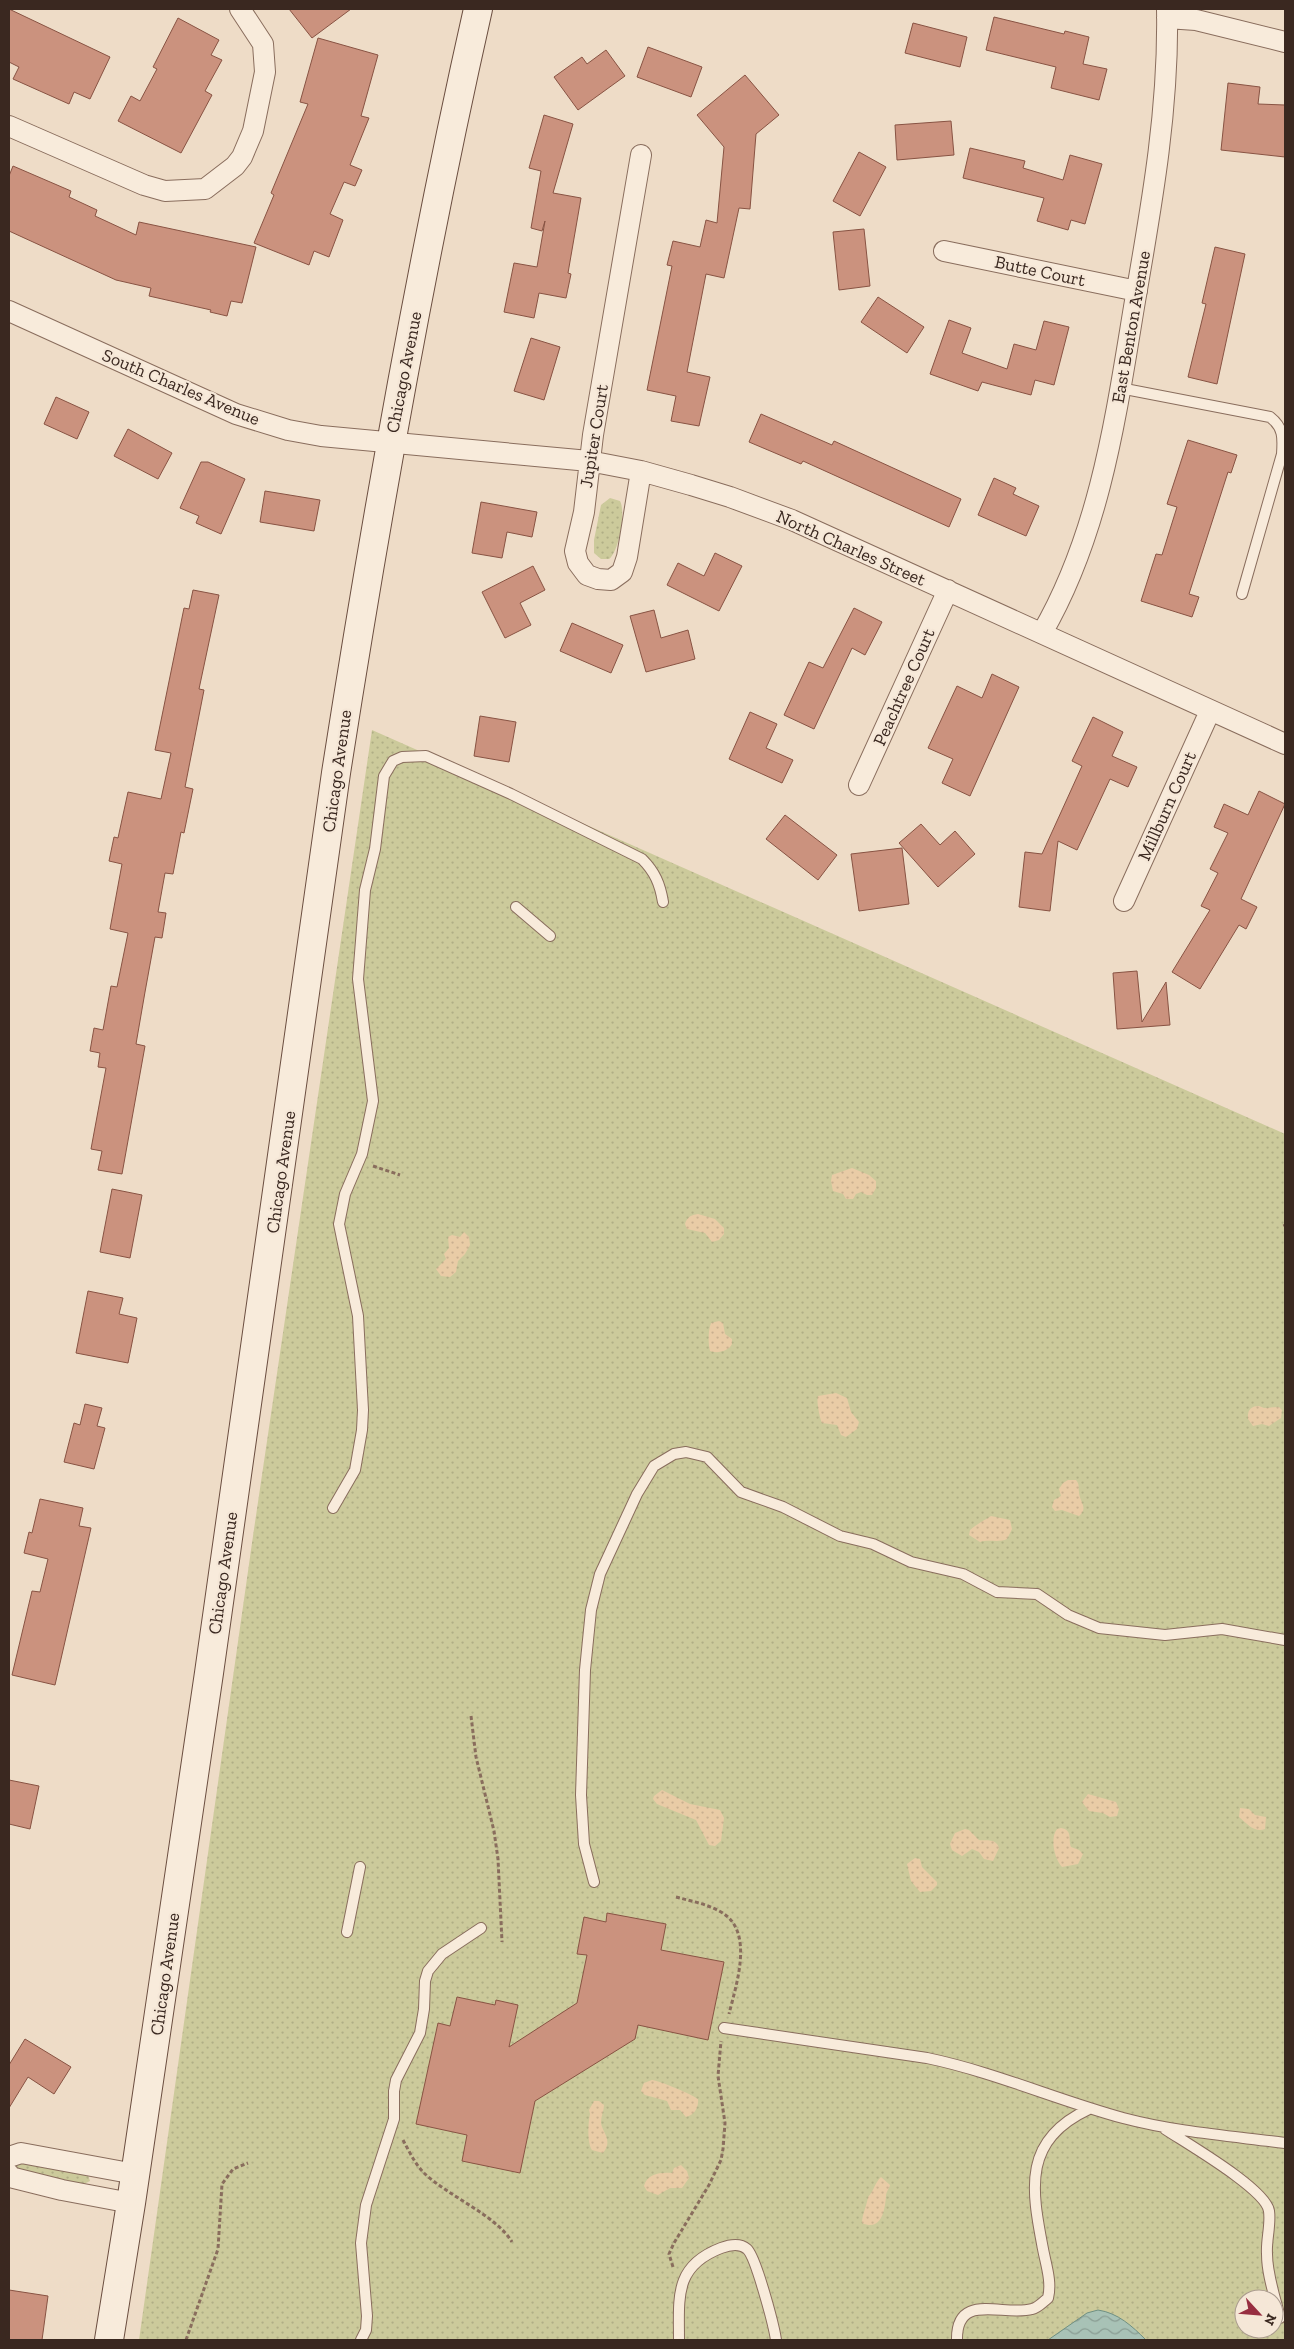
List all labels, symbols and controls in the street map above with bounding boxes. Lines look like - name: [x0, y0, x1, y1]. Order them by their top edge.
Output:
- street label: East Benton Avenue: [1107, 249, 1155, 405]
- street label: Butte Court: [993, 251, 1088, 291]
- street label: Chicago Avenue: [381, 309, 427, 435]
- street label: South Charles Avenue: [99, 344, 263, 430]
- street label: Jupiter Court: [575, 382, 613, 489]
- street label: North Charles Street: [773, 505, 929, 591]
- street label: Peachtree Court: [868, 625, 940, 749]
- street label: Chicago Avenue: [318, 708, 356, 834]
- street label: Millburn Court: [1133, 748, 1201, 864]
- street label: Chicago Avenue: [262, 1109, 300, 1235]
- street label: Chicago Avenue: [204, 1510, 242, 1636]
- street label: Chicago Avenue: [146, 1911, 184, 2037]
- north arrow: [1234, 2289, 1284, 2339]
- text: N: [1260, 2311, 1280, 2328]

